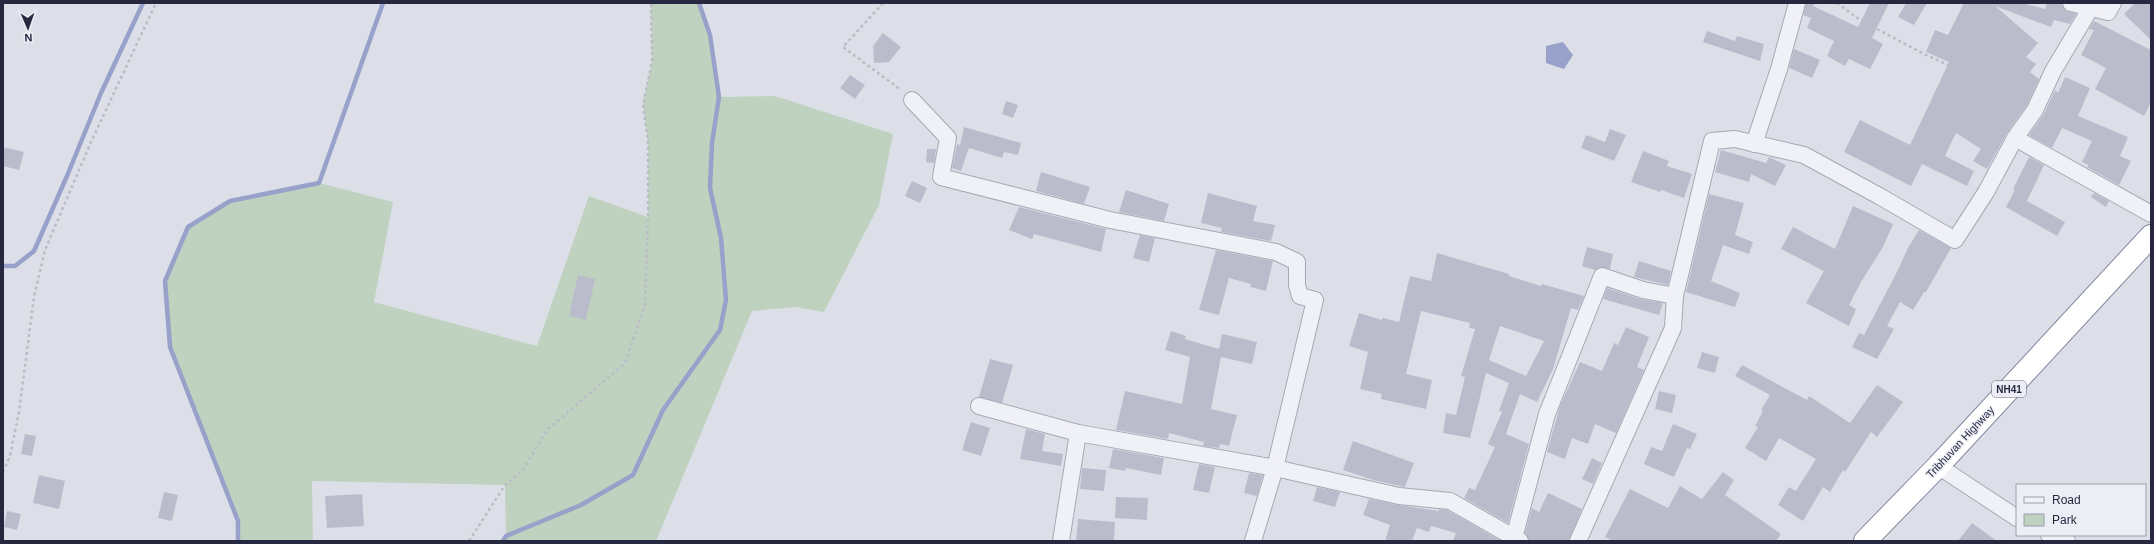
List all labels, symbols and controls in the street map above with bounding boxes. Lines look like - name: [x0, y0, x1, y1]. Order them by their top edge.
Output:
- north arrow: [8, 8, 48, 48]
- text: N: [24, 32, 33, 44]
- road number: NH41: [1992, 381, 2026, 397]
- street label: Tribhuvan Highway: [1924, 403, 1997, 480]
- legend: [2016, 484, 2146, 536]
- text: Road: [2052, 493, 2081, 507]
- text: Park: [2052, 513, 2078, 527]

